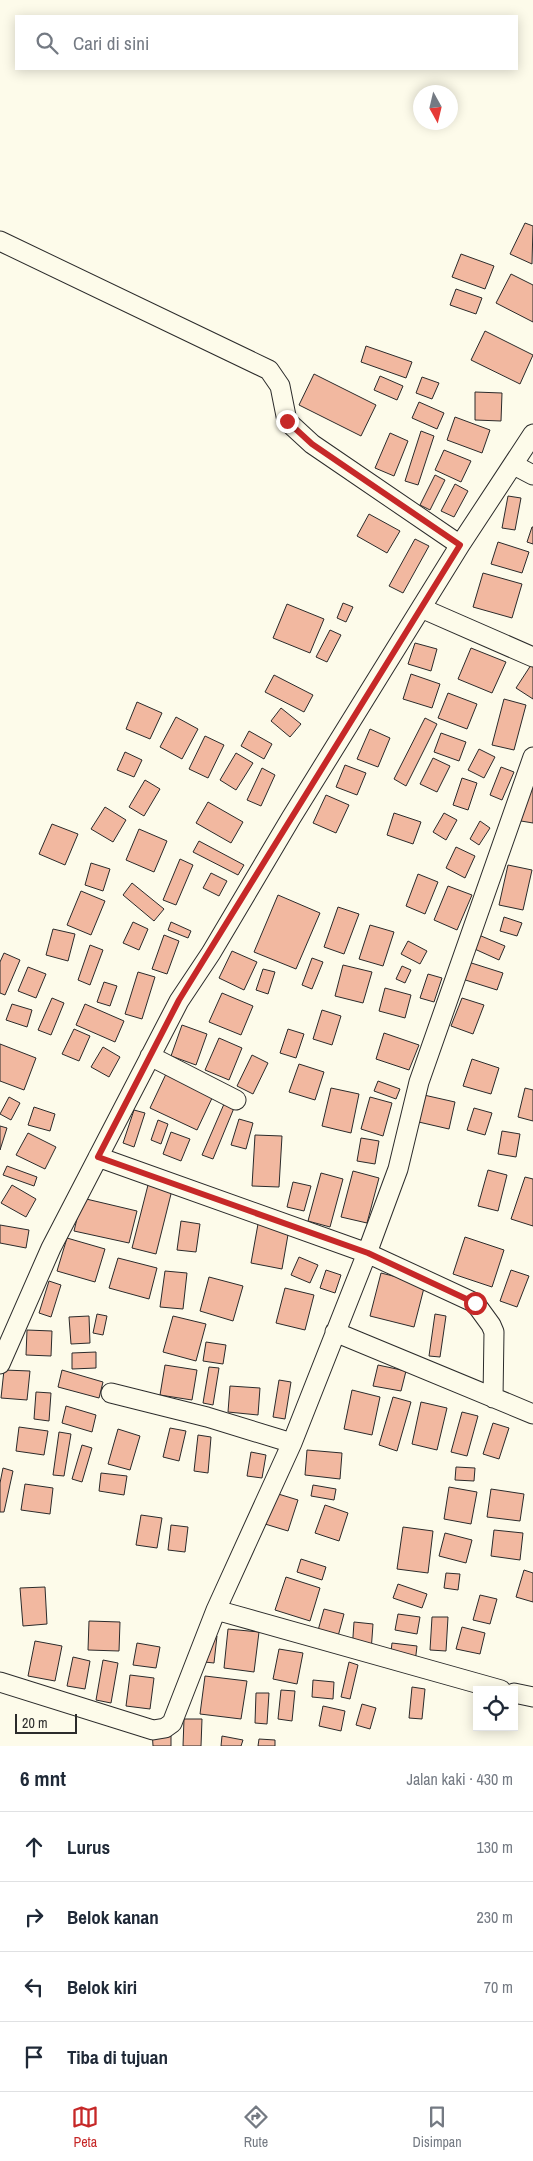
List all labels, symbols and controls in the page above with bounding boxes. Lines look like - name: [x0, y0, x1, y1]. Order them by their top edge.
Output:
- search box: [15, 15, 518, 70]
- icon: search: [33, 29, 61, 57]
- text: Cari di sini: [73, 30, 149, 56]
- north arrow: [413, 85, 458, 130]
- route end: [276, 410, 299, 433]
- route start: [464, 1292, 487, 1315]
- map controls: [473, 1686, 518, 1731]
- button: locate: [473, 1686, 518, 1731]
- scale bar: [15, 1711, 78, 1734]
- text: 20 m: [22, 1714, 48, 1732]
- text: 6 mnt: [20, 1764, 66, 1793]
- text: Jalan kaki · 430 m: [407, 1768, 513, 1790]
- icon: ahead: [20, 1833, 48, 1861]
- text: Lurus: [67, 1834, 110, 1860]
- text: 130 m: [477, 1836, 513, 1858]
- icon: right: [20, 1903, 48, 1931]
- text: Belok kanan: [67, 1904, 159, 1930]
- text: 230 m: [477, 1906, 513, 1928]
- icon: left: [20, 1973, 48, 2001]
- text: Belok kiri: [67, 1974, 137, 2000]
- text: 70 m: [484, 1976, 513, 1998]
- icon: arrive: [20, 2043, 48, 2071]
- text: Tiba di tujuan: [67, 2044, 168, 2070]
- tab: Peta: [71, 2103, 99, 2151]
- tab: Rute: [242, 2103, 270, 2151]
- tab: Disimpan: [413, 2103, 462, 2151]

